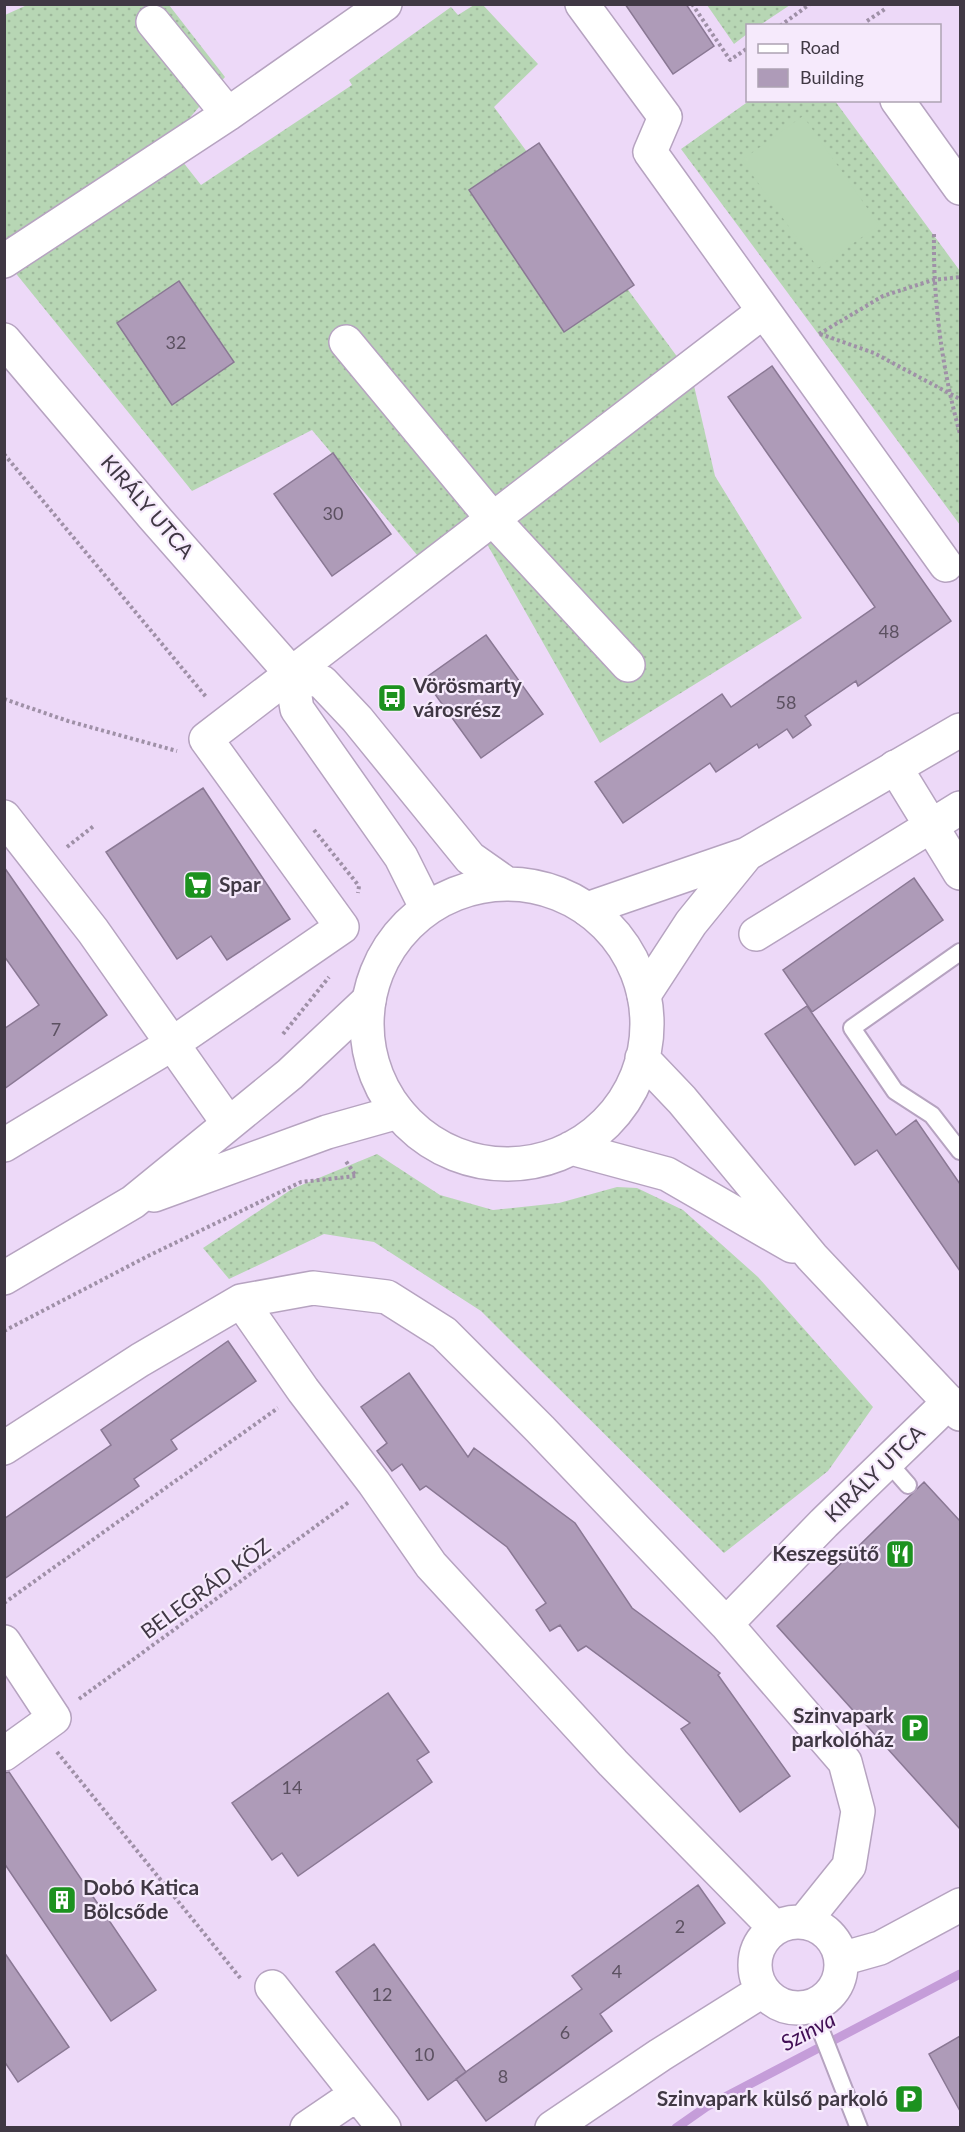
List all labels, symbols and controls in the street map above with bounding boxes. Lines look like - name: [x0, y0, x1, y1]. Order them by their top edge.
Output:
- legend: [746, 24, 941, 102]
- text: Road: [800, 36, 840, 58]
- text: Building: [800, 66, 864, 88]
- house number: 32: [166, 331, 186, 353]
- street label: KIRÁLY UTCA: [96, 449, 200, 563]
- house number: 30: [323, 502, 343, 524]
- house number: 48: [879, 620, 899, 642]
- place label: Vörösmarty városrész: [412, 672, 523, 721]
- bus stop icon: Vörösmarty városrész: [376, 682, 408, 714]
- house number: 58: [776, 691, 796, 713]
- supermarket icon: Spar: [182, 869, 214, 901]
- place label: Spar: [219, 871, 261, 896]
- house number: 7: [51, 1018, 61, 1040]
- street label: KIRÁLY UTCA: [819, 1419, 930, 1527]
- street label: BELEGRÁD KÖZ: [135, 1532, 275, 1643]
- restaurant icon: Keszegsütő: [884, 1538, 916, 1570]
- place label: Keszegsütő: [772, 1540, 879, 1565]
- place label: Szinvapark parkolóház: [791, 1702, 895, 1751]
- parking icon: Szinvapark parkolóház: [899, 1712, 931, 1744]
- house number: 14: [282, 1776, 302, 1798]
- place label: Dobó Katica Bölcsőde: [83, 1874, 199, 1923]
- building icon: Dobó Katica Bölcsőde: [46, 1884, 78, 1916]
- house number: 2: [675, 1915, 685, 1937]
- house number: 4: [612, 1960, 622, 1982]
- house number: 12: [372, 1983, 392, 2005]
- water label: Szinva: [776, 2005, 840, 2056]
- house number: 6: [560, 2021, 570, 2043]
- house number: 10: [414, 2043, 434, 2065]
- house number: 8: [498, 2065, 508, 2087]
- parking icon: Szinvapark külső parkoló: [893, 2083, 925, 2115]
- place label: Szinvapark külső parkoló: [657, 2085, 888, 2110]

